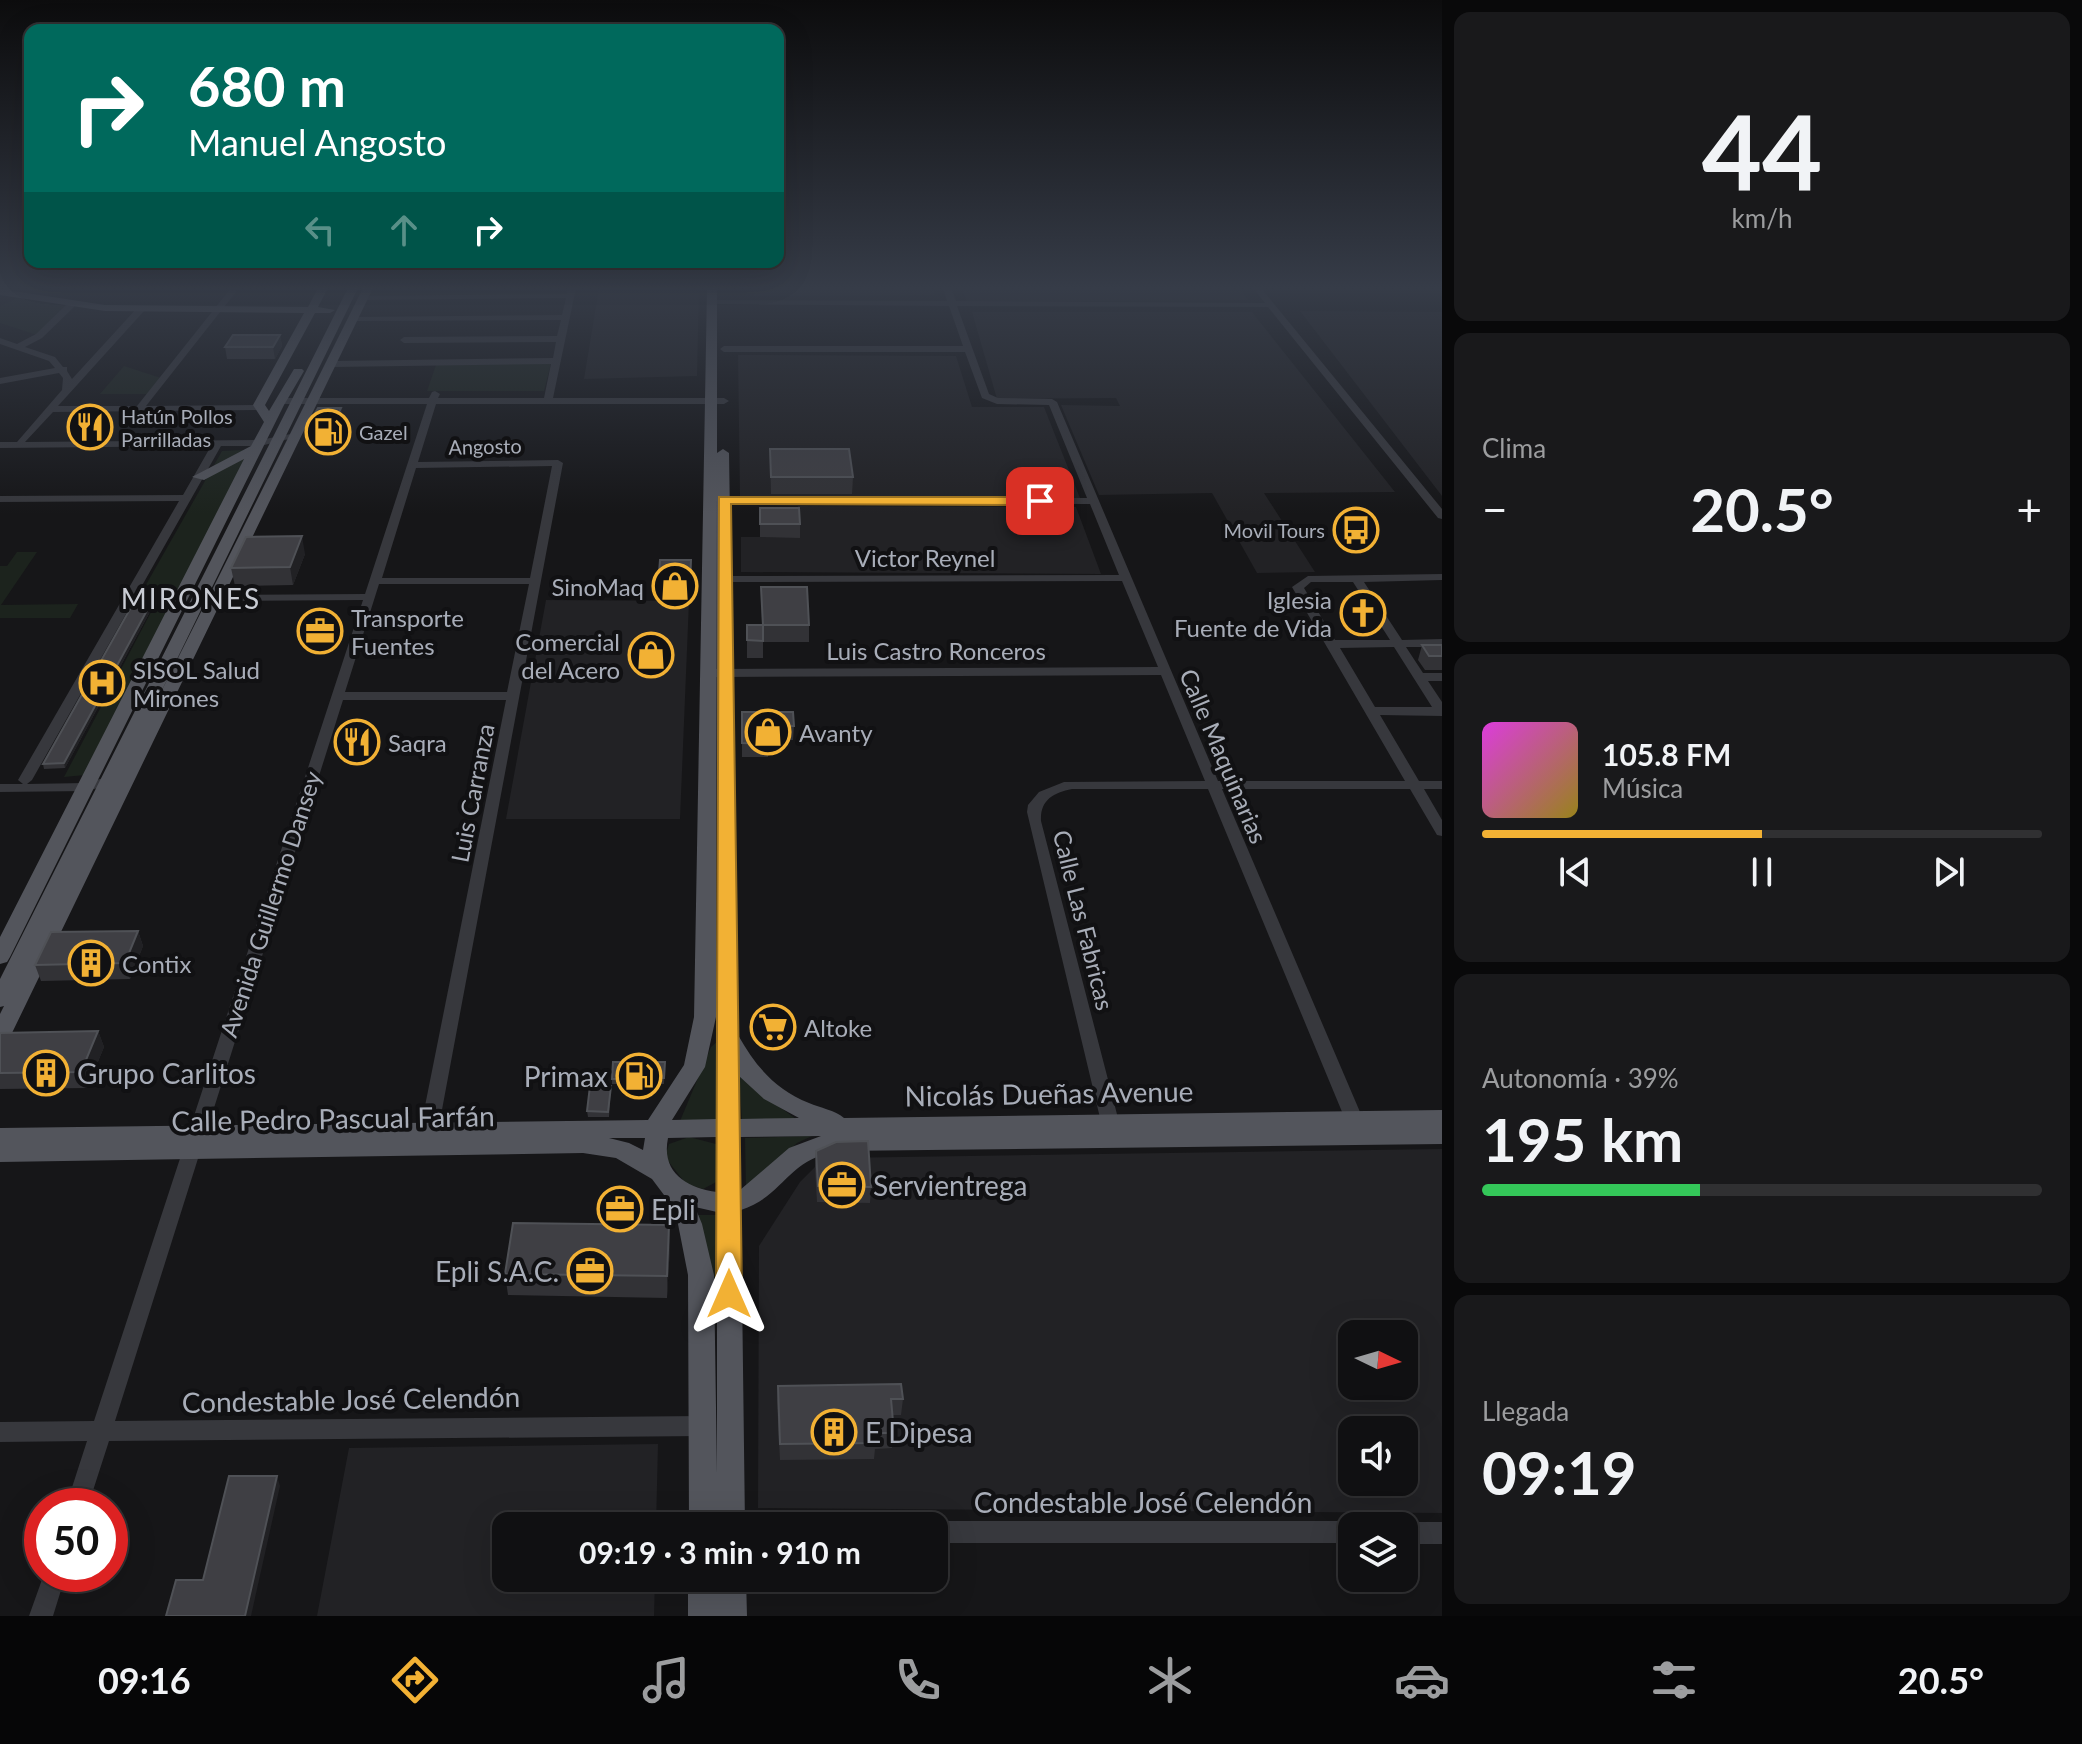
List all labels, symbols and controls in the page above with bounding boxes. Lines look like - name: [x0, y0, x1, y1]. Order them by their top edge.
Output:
- text: 680 m: [188, 52, 346, 119]
- icon: right: [56, 56, 160, 160]
- text: 44: [1702, 87, 1822, 212]
- text: Manuel Angosto: [188, 120, 447, 164]
- text: km/h: [1732, 202, 1792, 234]
- icon: left: [298, 208, 342, 252]
- icon: ahead: [382, 208, 426, 252]
- icon: right: [466, 208, 510, 252]
- restaurant icon: Hatún Pollos Parrilladas: [66, 403, 114, 451]
- place label: Hatún Pollos Parrilladas: [121, 404, 233, 451]
- fuel station icon: Gazel: [304, 408, 352, 456]
- place label: Gazel: [359, 420, 408, 444]
- text: Clima: [1482, 432, 1546, 464]
- street label: Angosto: [448, 433, 522, 459]
- pin: [1006, 467, 1074, 535]
- text: 20.5°: [1690, 473, 1834, 545]
- icon: arrive: [1018, 479, 1062, 523]
- text: −: [1482, 483, 1508, 535]
- text: +: [2016, 483, 2042, 535]
- bus stop icon: Movil Tours: [1332, 506, 1380, 554]
- place label: Movil Tours: [1224, 518, 1325, 542]
- street label: Victor Reynel: [855, 543, 995, 572]
- shop icon: SinoMaq: [651, 562, 699, 610]
- place label: SinoMaq: [551, 572, 644, 601]
- district label: MIRONES: [121, 581, 261, 615]
- place label: Iglesia Fuente de Vida: [1174, 585, 1332, 642]
- church icon: Iglesia Fuente de Vida: [1339, 589, 1387, 637]
- place label: Transporte Fuentes: [351, 603, 464, 660]
- office icon: Transporte Fuentes: [296, 607, 344, 655]
- place label: Comercial del Acero: [515, 627, 620, 684]
- shop icon: Comercial del Acero: [627, 631, 675, 679]
- street label: Luis Castro Ronceros: [826, 636, 1046, 665]
- place label: SISOL Salud Mirones: [133, 655, 260, 712]
- hospital icon: SISOL Salud Mirones: [78, 659, 126, 707]
- street label: Calle Maquinarias: [1174, 664, 1274, 848]
- shop icon: Avanty: [744, 708, 792, 756]
- restaurant icon: Saqra: [333, 718, 381, 766]
- place label: Avanty: [799, 718, 873, 747]
- street label: Luis Carranza: [444, 721, 500, 865]
- place label: Saqra: [388, 728, 447, 757]
- text: 105.8 FM: [1602, 736, 1731, 772]
- street label: Avenida Guillermo Dansey: [213, 767, 327, 1041]
- text: Música: [1602, 772, 1683, 804]
- street label: Calle Las Fabricas: [1048, 827, 1120, 1013]
- icon: previous: [1553, 850, 1597, 894]
- icon: pause: [1740, 850, 1784, 894]
- icon: next: [1927, 850, 1971, 894]
- building icon: Contix: [67, 939, 115, 987]
- place label: Contix: [122, 949, 191, 978]
- supermarket icon: Altoke: [749, 1003, 797, 1051]
- place label: Altoke: [804, 1013, 872, 1042]
- building icon: Grupo Carlitos: [22, 1049, 70, 1097]
- fuel station icon: Primax: [615, 1052, 663, 1100]
- place label: Grupo Carlitos: [77, 1056, 256, 1090]
- place label: Primax: [524, 1059, 608, 1093]
- text: Autonomía · 39%: [1482, 1062, 1679, 1094]
- street label: Nicolás Dueñas Avenue: [904, 1073, 1194, 1113]
- street label: Calle Pedro Pascual Farfán: [171, 1098, 495, 1138]
- text: 195 km: [1482, 1103, 1683, 1175]
- office icon: Servientrega: [818, 1161, 866, 1209]
- place label: Servientrega: [873, 1168, 1027, 1202]
- office icon: Epli: [596, 1185, 644, 1233]
- place label: Epli: [651, 1192, 696, 1226]
- office icon: Epli S.A.C.: [566, 1247, 614, 1295]
- position arrow: [687, 1252, 771, 1336]
- place label: Epli S.A.C.: [435, 1254, 559, 1288]
- north arrow: [1338, 1320, 1418, 1400]
- map controls: [1338, 1320, 1418, 1592]
- street label: Condestable José Celendón: [181, 1379, 521, 1419]
- text: Llegada: [1482, 1395, 1569, 1427]
- building icon: E Dipesa: [810, 1408, 858, 1456]
- place label: E Dipesa: [865, 1415, 973, 1449]
- button: sound: [1338, 1416, 1418, 1496]
- text: 09:19: [1482, 1436, 1637, 1508]
- street label: Condestable José Celendón: [974, 1485, 1312, 1519]
- speed limit sign: 50: [24, 1488, 128, 1592]
- button: layers: [1338, 1512, 1418, 1592]
- text: 09:19 · 3 min · 910 m: [579, 1534, 861, 1570]
- icon: directions: [387, 1652, 443, 1708]
- icon: music: [638, 1652, 694, 1708]
- icon: phone: [890, 1652, 946, 1708]
- icon: climate: [1142, 1652, 1198, 1708]
- icon: car: [1394, 1652, 1450, 1708]
- icon: filters: [1646, 1652, 1702, 1708]
- text: 09:16: [98, 1658, 191, 1702]
- text: 20.5°: [1898, 1658, 1984, 1702]

